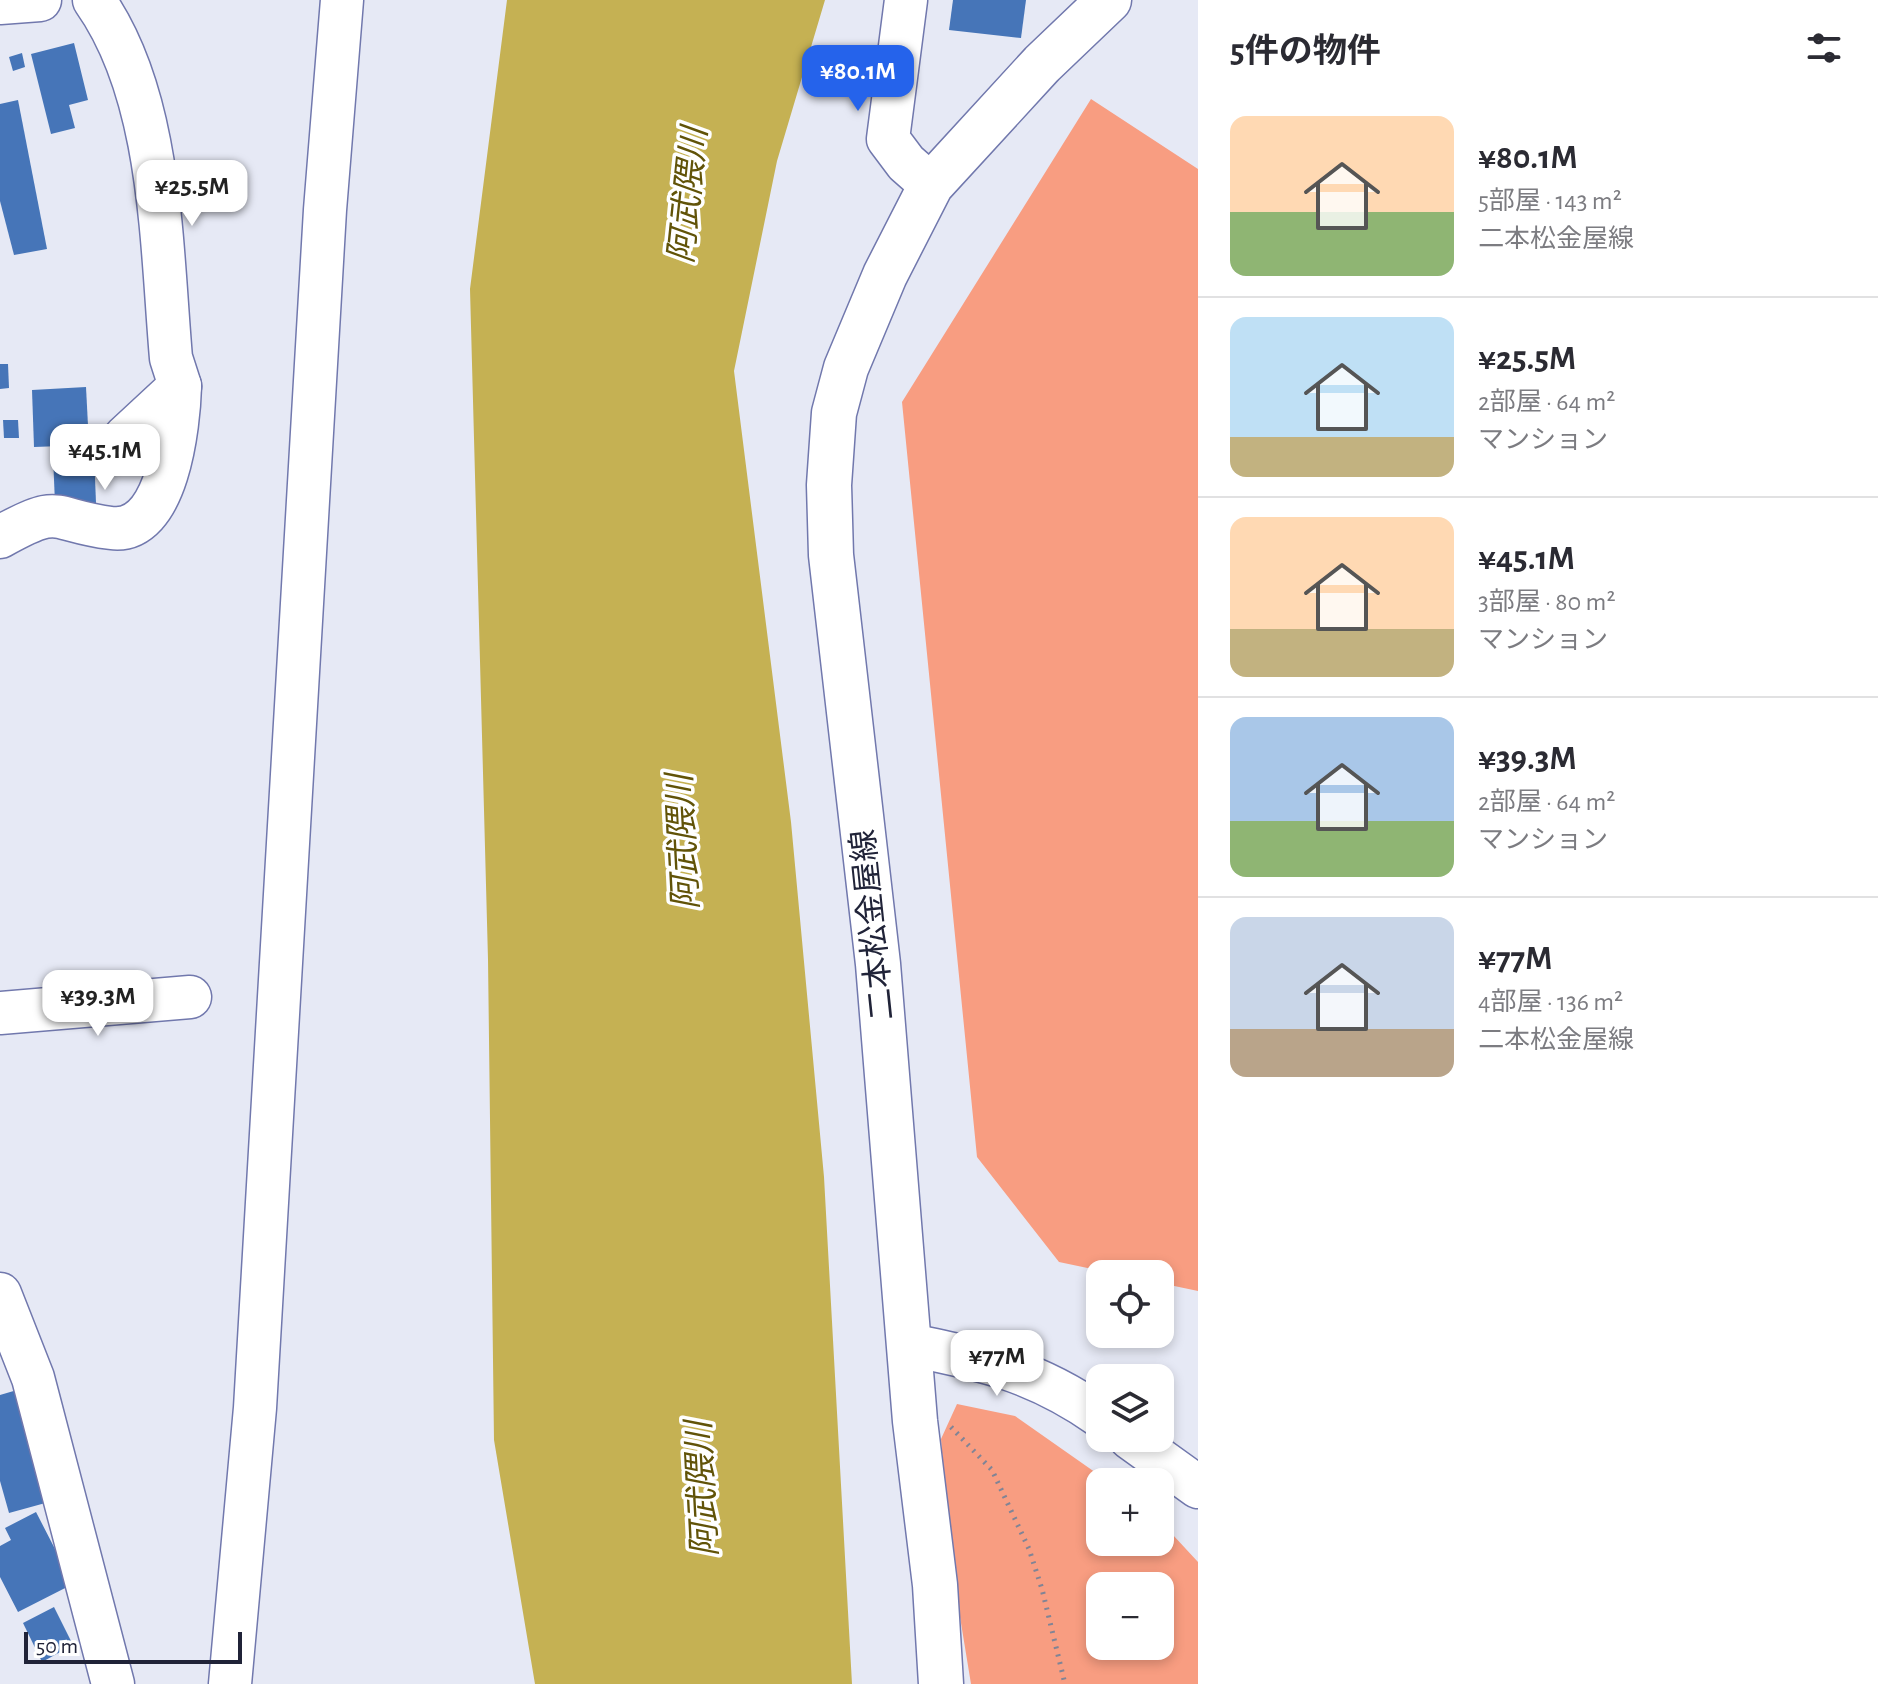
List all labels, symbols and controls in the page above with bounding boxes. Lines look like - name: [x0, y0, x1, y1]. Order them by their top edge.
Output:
- icon: filters: [1802, 26, 1846, 70]
- text: 5件の物件: [1230, 35, 1381, 69]
- pin: ¥80.1M: [793, 45, 923, 113]
- text: ¥80.1M: [820, 58, 896, 84]
- water label: 阿武隈川: [663, 123, 713, 265]
- text: ¥80.1M: [1478, 141, 1577, 175]
- icon: home: [1294, 148, 1390, 244]
- pin: ¥25.5M: [127, 160, 257, 228]
- text: ¥25.5M: [154, 173, 230, 199]
- text: 5部屋 · 143 m²: [1478, 188, 1622, 214]
- text: 二本松金屋線: [1478, 226, 1634, 252]
- text: ¥25.5M: [1478, 342, 1576, 376]
- icon: home: [1294, 349, 1390, 445]
- text: 2部屋 · 64 m²: [1478, 389, 1615, 415]
- pin: ¥45.1M: [40, 424, 170, 492]
- text: マンション: [1478, 427, 1608, 453]
- text: ¥45.1M: [68, 437, 142, 463]
- text: ¥45.1M: [1478, 542, 1575, 576]
- icon: home: [1294, 549, 1390, 645]
- text: 3部屋 · 80 m²: [1478, 589, 1615, 615]
- text: マンション: [1478, 627, 1608, 653]
- text: ¥39.3M: [1478, 742, 1577, 776]
- icon: home: [1294, 749, 1390, 845]
- water label: 阿武隈川: [661, 770, 705, 911]
- text: 2部屋 · 64 m²: [1478, 789, 1615, 815]
- text: マンション: [1478, 827, 1608, 853]
- street label: 二本松金屋線: [845, 828, 899, 1022]
- text: ¥77M: [1478, 942, 1552, 976]
- icon: home: [1294, 949, 1390, 1045]
- pin: ¥39.3M: [33, 970, 163, 1038]
- text: ¥39.3M: [60, 983, 136, 1009]
- text: 4部屋 · 136 m²: [1478, 989, 1623, 1015]
- text: 二本松金屋線: [1478, 1027, 1634, 1053]
- map controls: [1086, 1260, 1174, 1660]
- button: locate: [1086, 1260, 1174, 1348]
- pin: ¥77M: [950, 1330, 1044, 1398]
- text: ¥77M: [969, 1343, 1025, 1369]
- button: layers: [1086, 1364, 1174, 1452]
- water label: 阿武隈川: [680, 1417, 724, 1558]
- button: +: [1086, 1468, 1174, 1556]
- button: −: [1086, 1572, 1174, 1660]
- scale bar: [24, 1628, 242, 1664]
- text: 50 m: [36, 1635, 78, 1657]

